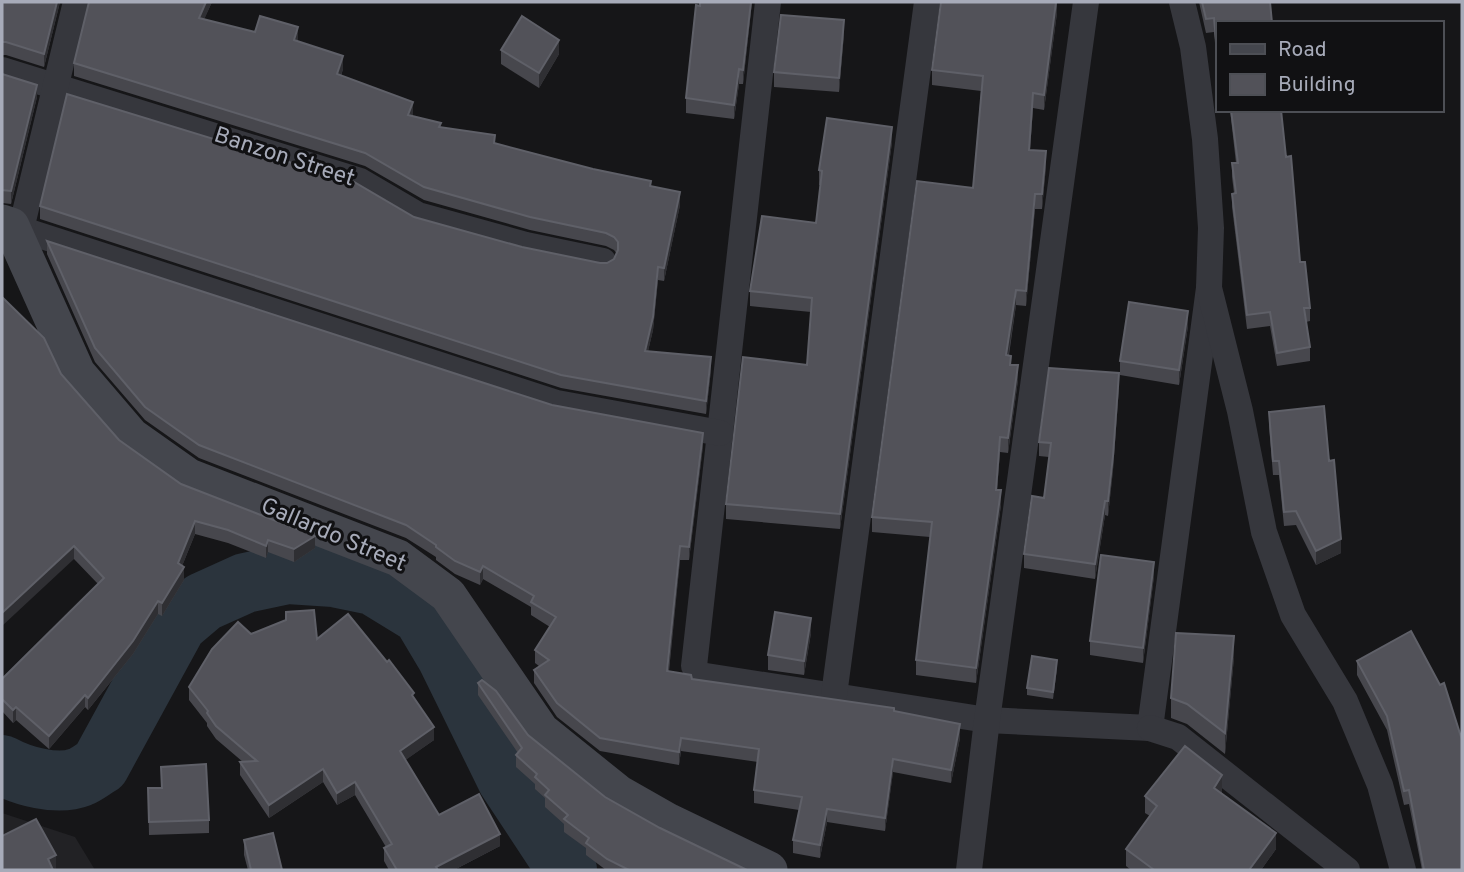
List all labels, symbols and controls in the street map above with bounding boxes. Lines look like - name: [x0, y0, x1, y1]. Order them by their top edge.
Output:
- legend: [1216, 21, 1443, 112]
- text: Road: [1278, 37, 1327, 64]
- text: Building: [1278, 72, 1356, 99]
- street label: Banzon Street: [210, 122, 358, 194]
- street label: Gallardo Street: [256, 492, 410, 580]

